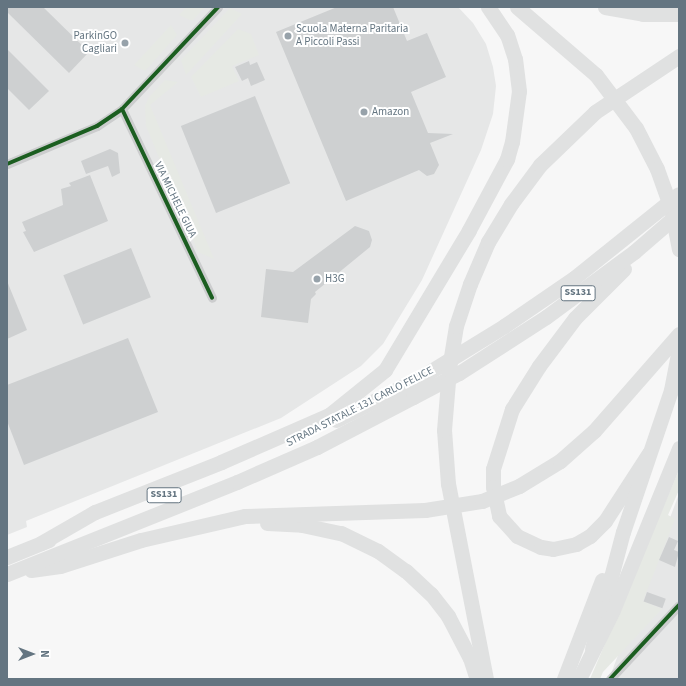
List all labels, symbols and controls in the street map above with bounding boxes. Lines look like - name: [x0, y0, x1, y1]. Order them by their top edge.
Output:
- place label: Scuola Materna Paritaria A Piccoli Passi: [296, 23, 408, 49]
- place label: ParkinGO Cagliari: [74, 30, 117, 56]
- marker: Scuola Materna Paritaria A Piccoli Passi: [283, 31, 293, 41]
- marker: ParkinGO Cagliari: [120, 38, 130, 48]
- place label: Amazon: [372, 105, 409, 119]
- marker: Amazon: [359, 107, 369, 117]
- street label: VIA MICHELE GIUA: [151, 160, 199, 240]
- place label: H3G: [325, 272, 344, 286]
- marker: H3G: [312, 274, 322, 284]
- road number: SS131: [560, 285, 596, 301]
- street label: STRADA STATALE 131 CARLO FELICE: [284, 364, 436, 450]
- road number: SS131: [146, 487, 182, 503]
- north arrow: [12, 634, 52, 674]
- text: N: [37, 650, 52, 658]

